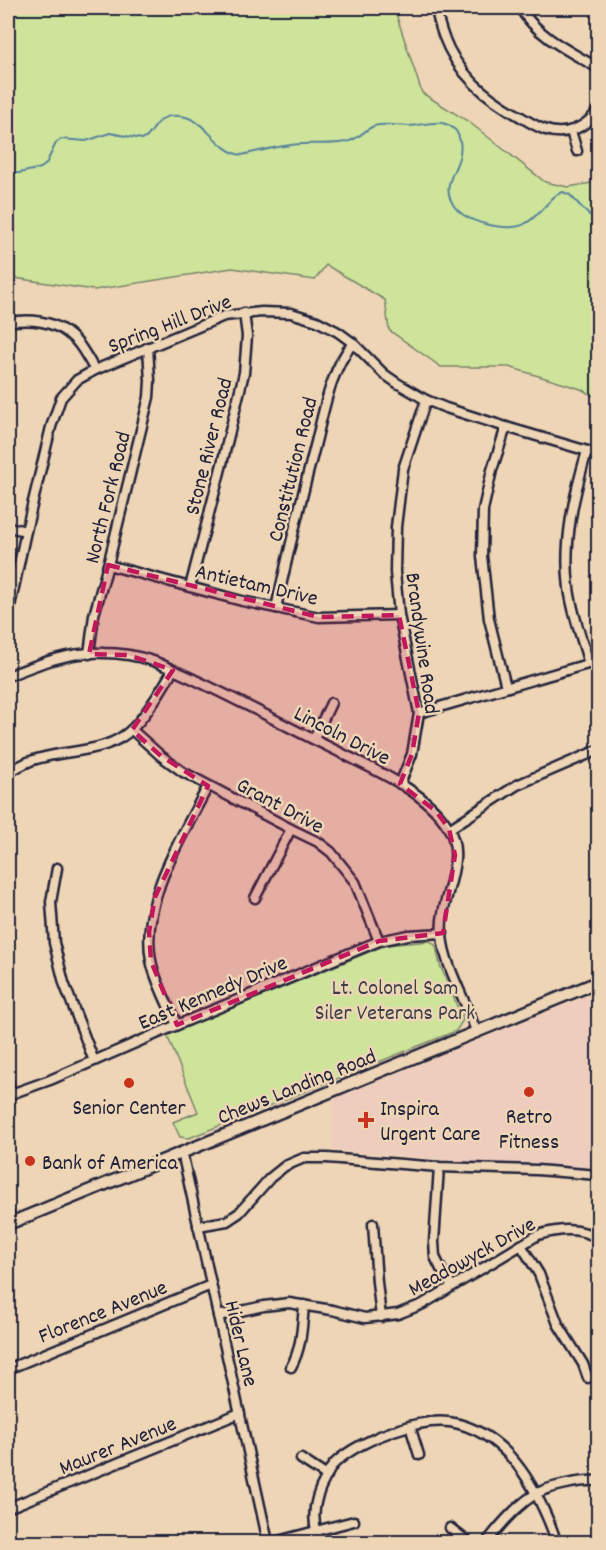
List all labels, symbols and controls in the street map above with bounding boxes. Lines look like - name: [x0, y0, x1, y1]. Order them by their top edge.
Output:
- street label: Spring Hill Drive: [104, 287, 237, 363]
- street label: Stone River Road: [178, 375, 242, 519]
- street label: Constitution Road: [261, 394, 327, 545]
- street label: North Fork Road: [78, 429, 141, 567]
- street label: Antietam Drive: [192, 557, 321, 616]
- street label: Brandywine Road: [395, 571, 446, 716]
- street label: Lincoln Drive: [288, 700, 395, 775]
- street label: Grant Drive: [230, 771, 329, 843]
- street label: East Kennedy Drive: [134, 949, 293, 1040]
- park label: Lt. Colonel Sam Siler Veterans Park: [315, 974, 475, 1030]
- street label: Chews Landing Road: [213, 1042, 381, 1134]
- marker: Senior Center: [122, 1076, 136, 1090]
- marker: Retro Fitness: [522, 1085, 536, 1099]
- place label: Senior Center: [72, 1094, 186, 1125]
- place label: Inspira Urgent Care: [380, 1095, 480, 1151]
- place label: Retro Fitness: [499, 1103, 559, 1159]
- marker: Inspira Urgent Care: [357, 1111, 375, 1129]
- place label: Bank of America: [42, 1149, 178, 1180]
- marker: Bank of America: [23, 1154, 37, 1168]
- street label: Meadowyck Drive: [403, 1210, 542, 1306]
- street label: Florence Avenue: [34, 1273, 172, 1353]
- street label: Hider Lane: [215, 1298, 265, 1390]
- street label: Maurer Avenue: [55, 1410, 182, 1485]

